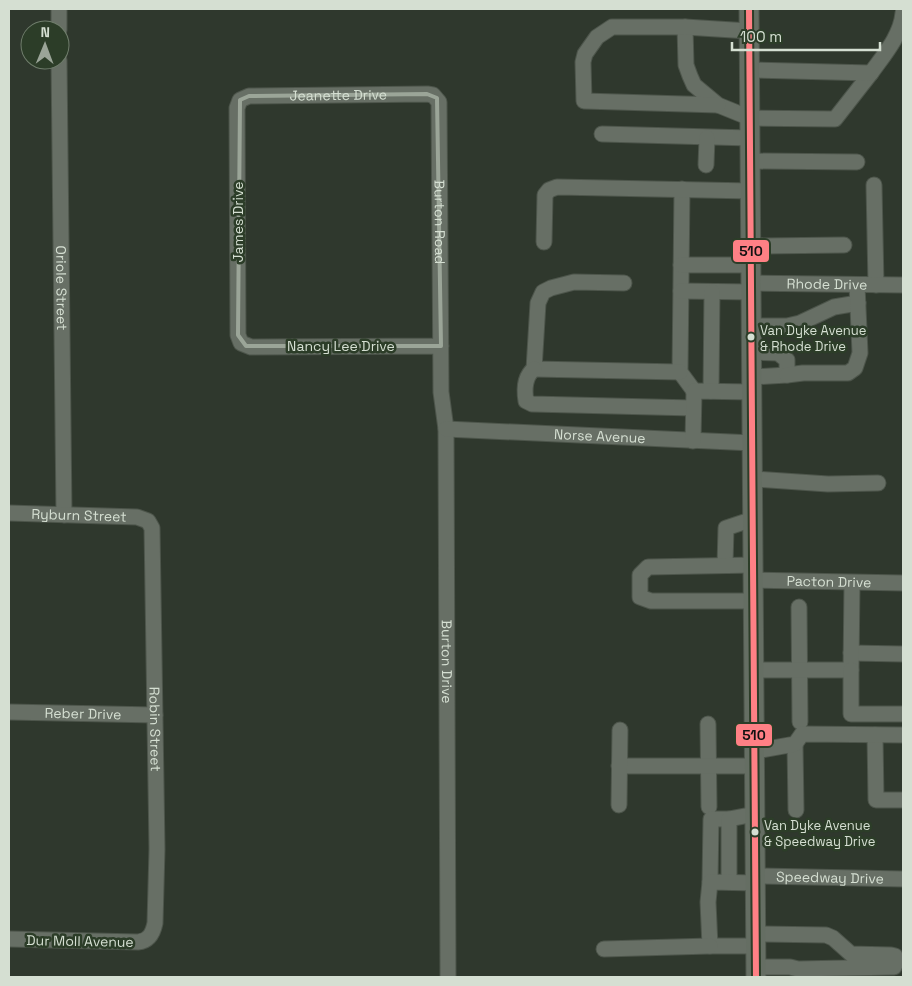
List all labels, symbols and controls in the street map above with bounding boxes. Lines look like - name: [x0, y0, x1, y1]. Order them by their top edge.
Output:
- north arrow: [20, 20, 70, 70]
- scale bar: [732, 20, 880, 52]
- text: N: [40, 23, 50, 41]
- text: 100 m: [740, 27, 782, 46]
- street label: Jeanette Drive: [289, 85, 387, 105]
- street label: Burton Road: [431, 180, 449, 264]
- street label: James Drive: [229, 182, 247, 262]
- line badge: 510: [732, 239, 770, 263]
- text: 510: [739, 242, 763, 260]
- street label: Oriole Street: [52, 245, 71, 331]
- street label: Rhode Drive: [787, 274, 867, 294]
- place label: Van Dyke Avenue & Rhode Drive: [760, 322, 866, 355]
- marker: Van Dyke Avenue & Rhode Drive: [746, 332, 756, 342]
- street label: Nancy Lee Drive: [287, 337, 395, 355]
- street label: Norse Avenue: [554, 425, 646, 447]
- street label: Ryburn Street: [31, 505, 127, 526]
- street label: Pacton Drive: [786, 572, 872, 591]
- street label: Burton Drive: [438, 620, 456, 704]
- street label: Robin Street: [145, 687, 165, 772]
- street label: Reber Drive: [44, 704, 122, 723]
- line badge: 510: [735, 723, 773, 747]
- text: 510: [742, 726, 766, 744]
- place label: Van Dyke Avenue & Speedway Drive: [764, 817, 875, 850]
- marker: Van Dyke Avenue & Speedway Drive: [750, 827, 760, 837]
- street label: Speedway Drive: [776, 867, 884, 888]
- street label: Dur Moll Avenue: [26, 931, 134, 951]

